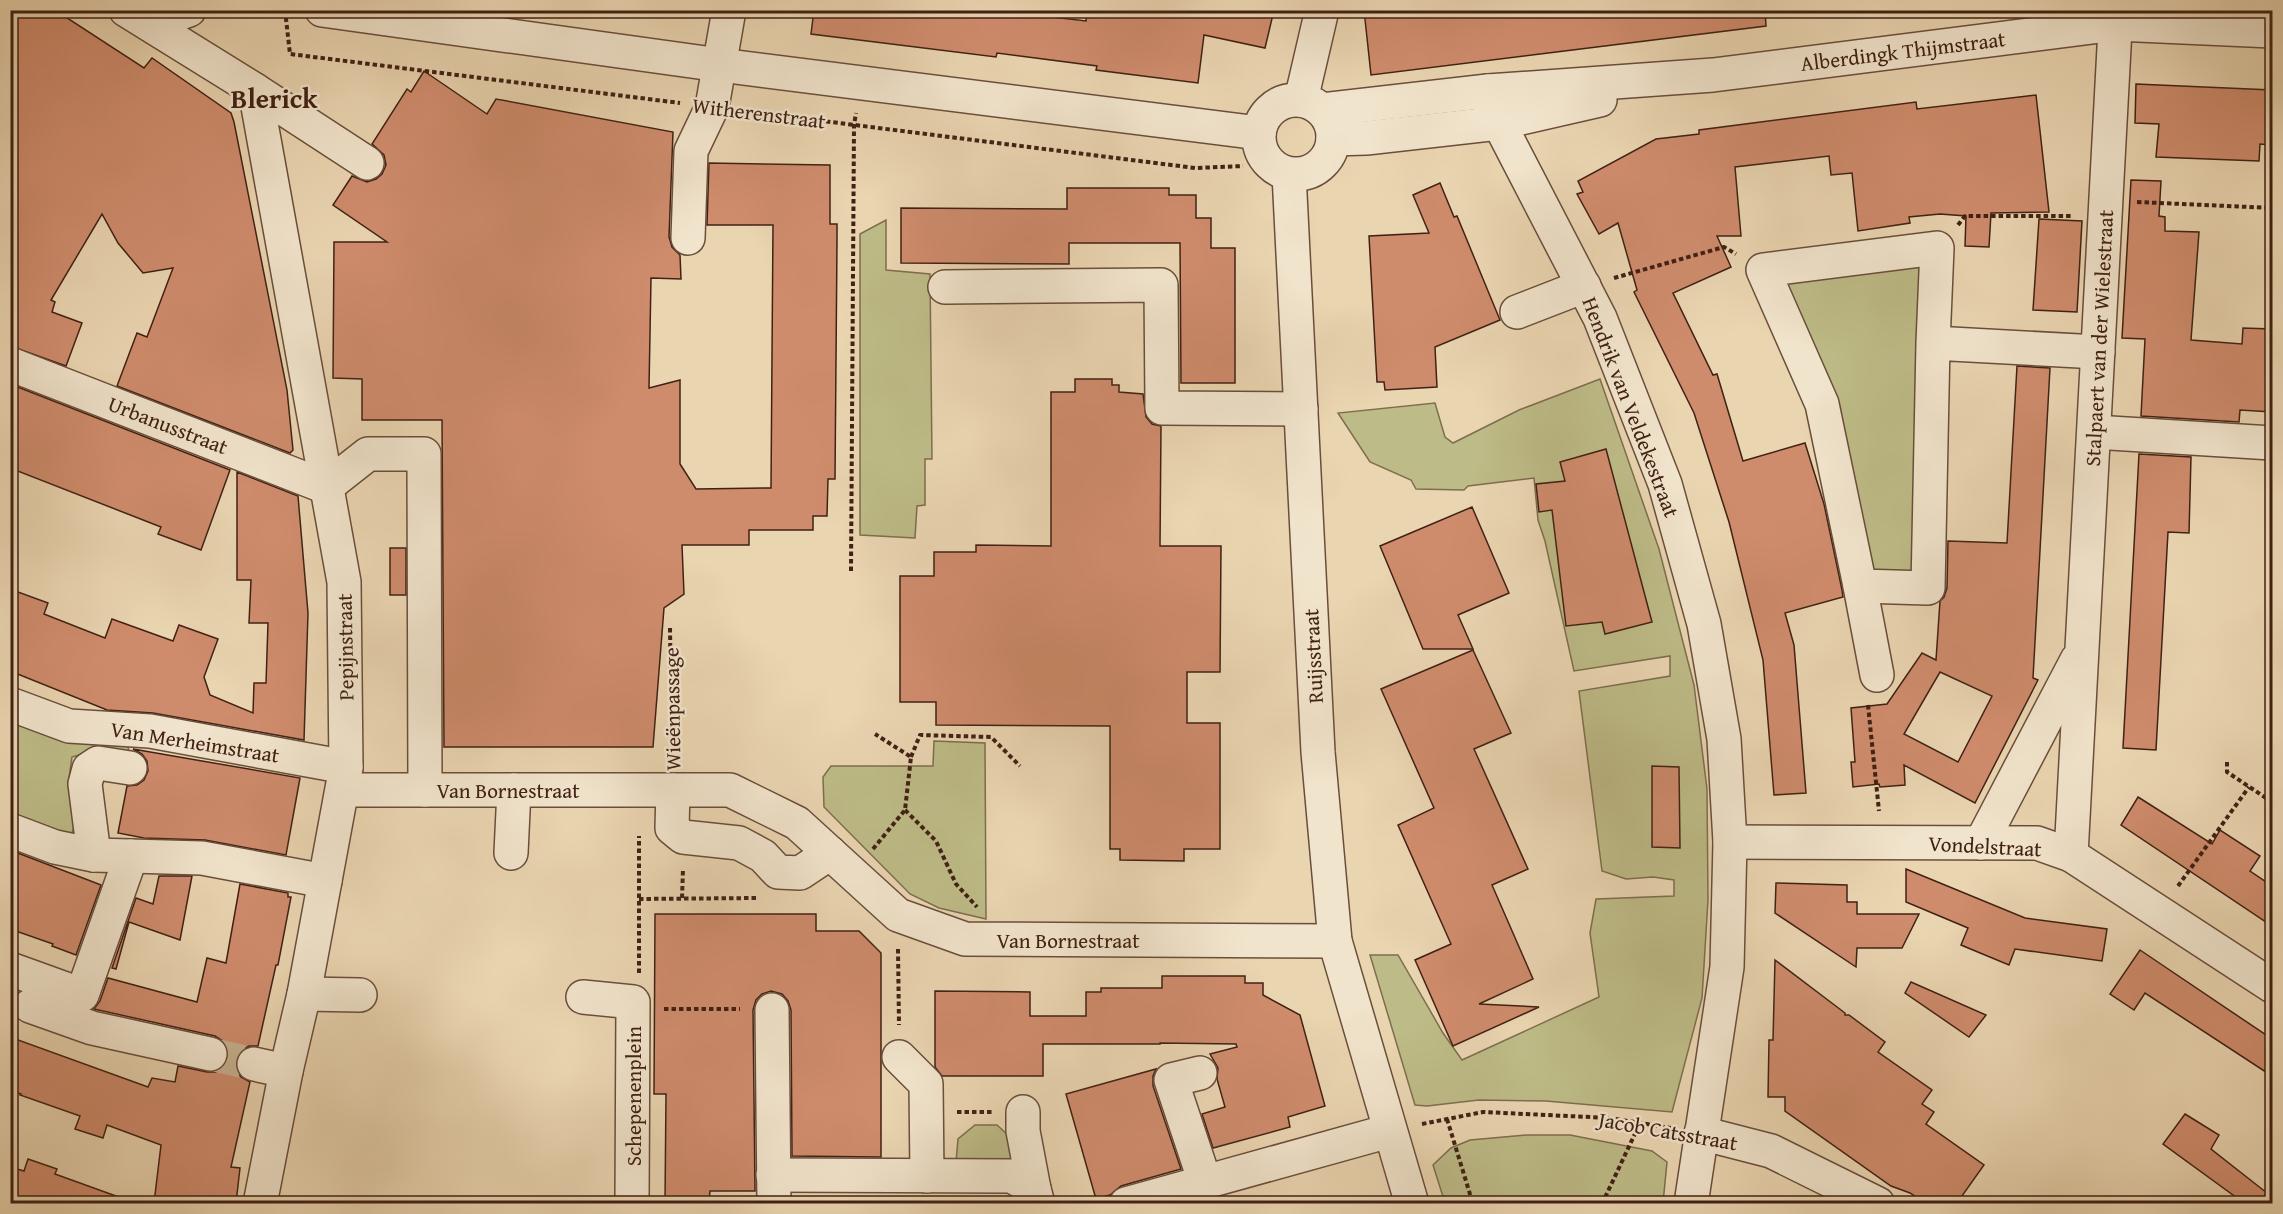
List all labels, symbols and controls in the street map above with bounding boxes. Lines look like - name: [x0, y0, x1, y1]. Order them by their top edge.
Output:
- street label: Alberdingk Thijmstraat: [1799, 23, 2008, 79]
- district label: Blerick: [231, 78, 318, 118]
- street label: Witherenstraat: [690, 89, 828, 137]
- street label: Stalpaert van der Wielestraat: [2077, 208, 2121, 467]
- street label: Hendrik van Veldekestraat: [1575, 292, 1688, 522]
- street label: Urbanusstraat: [104, 388, 233, 462]
- street label: Pepijnstraat: [329, 593, 361, 701]
- street label: Ruijsstraat: [1295, 607, 1331, 704]
- street label: Wieënpassage: [655, 647, 689, 771]
- street label: Van Merheimstraat: [108, 713, 282, 771]
- street label: Van Bornestraat: [436, 775, 580, 806]
- street label: Vondelstraat: [1928, 828, 2043, 864]
- street label: Van Bornestraat: [996, 925, 1140, 956]
- street label: Schepenenplein: [618, 1026, 649, 1166]
- street label: Jacob Catsstraat: [1593, 1103, 1741, 1159]

